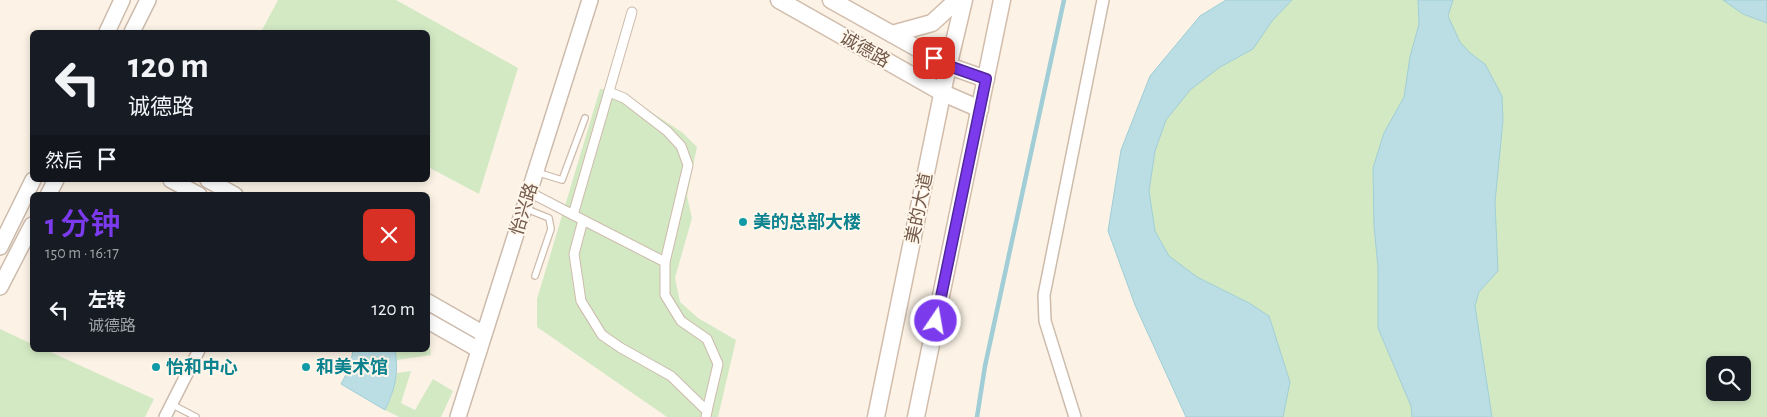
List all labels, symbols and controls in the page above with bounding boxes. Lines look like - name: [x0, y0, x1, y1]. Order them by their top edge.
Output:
- street label: 诚德路: [837, 27, 893, 71]
- pin: [913, 37, 955, 79]
- icon: arrive: [920, 44, 948, 72]
- text: 120 m: [128, 49, 209, 84]
- icon: left: [45, 50, 110, 115]
- text: 诚德路: [128, 96, 194, 118]
- icon: arrive: [93, 145, 121, 173]
- text: 然后: [45, 152, 83, 171]
- street label: 美的大道: [902, 171, 936, 245]
- street label: 怡兴路: [507, 180, 541, 238]
- button: close: [363, 209, 415, 261]
- text: 1 分钟: [45, 210, 120, 240]
- place label: 美的总部大楼: [753, 212, 861, 232]
- marker: 美的总部大楼: [737, 216, 749, 228]
- text: 150 m · 16:17: [45, 245, 119, 261]
- text: 左转: [88, 291, 126, 310]
- position arrow: [909, 294, 961, 346]
- icon: left: [45, 296, 73, 324]
- text: 120 m: [371, 300, 415, 319]
- text: 诚德路: [88, 318, 136, 334]
- map controls: [1706, 356, 1751, 401]
- button: search: [1706, 356, 1751, 401]
- place label: 怡和中心: [166, 357, 238, 377]
- place label: 和美术馆: [316, 357, 388, 377]
- marker: 怡和中心: [150, 361, 162, 373]
- marker: 和美术馆: [300, 361, 312, 373]

